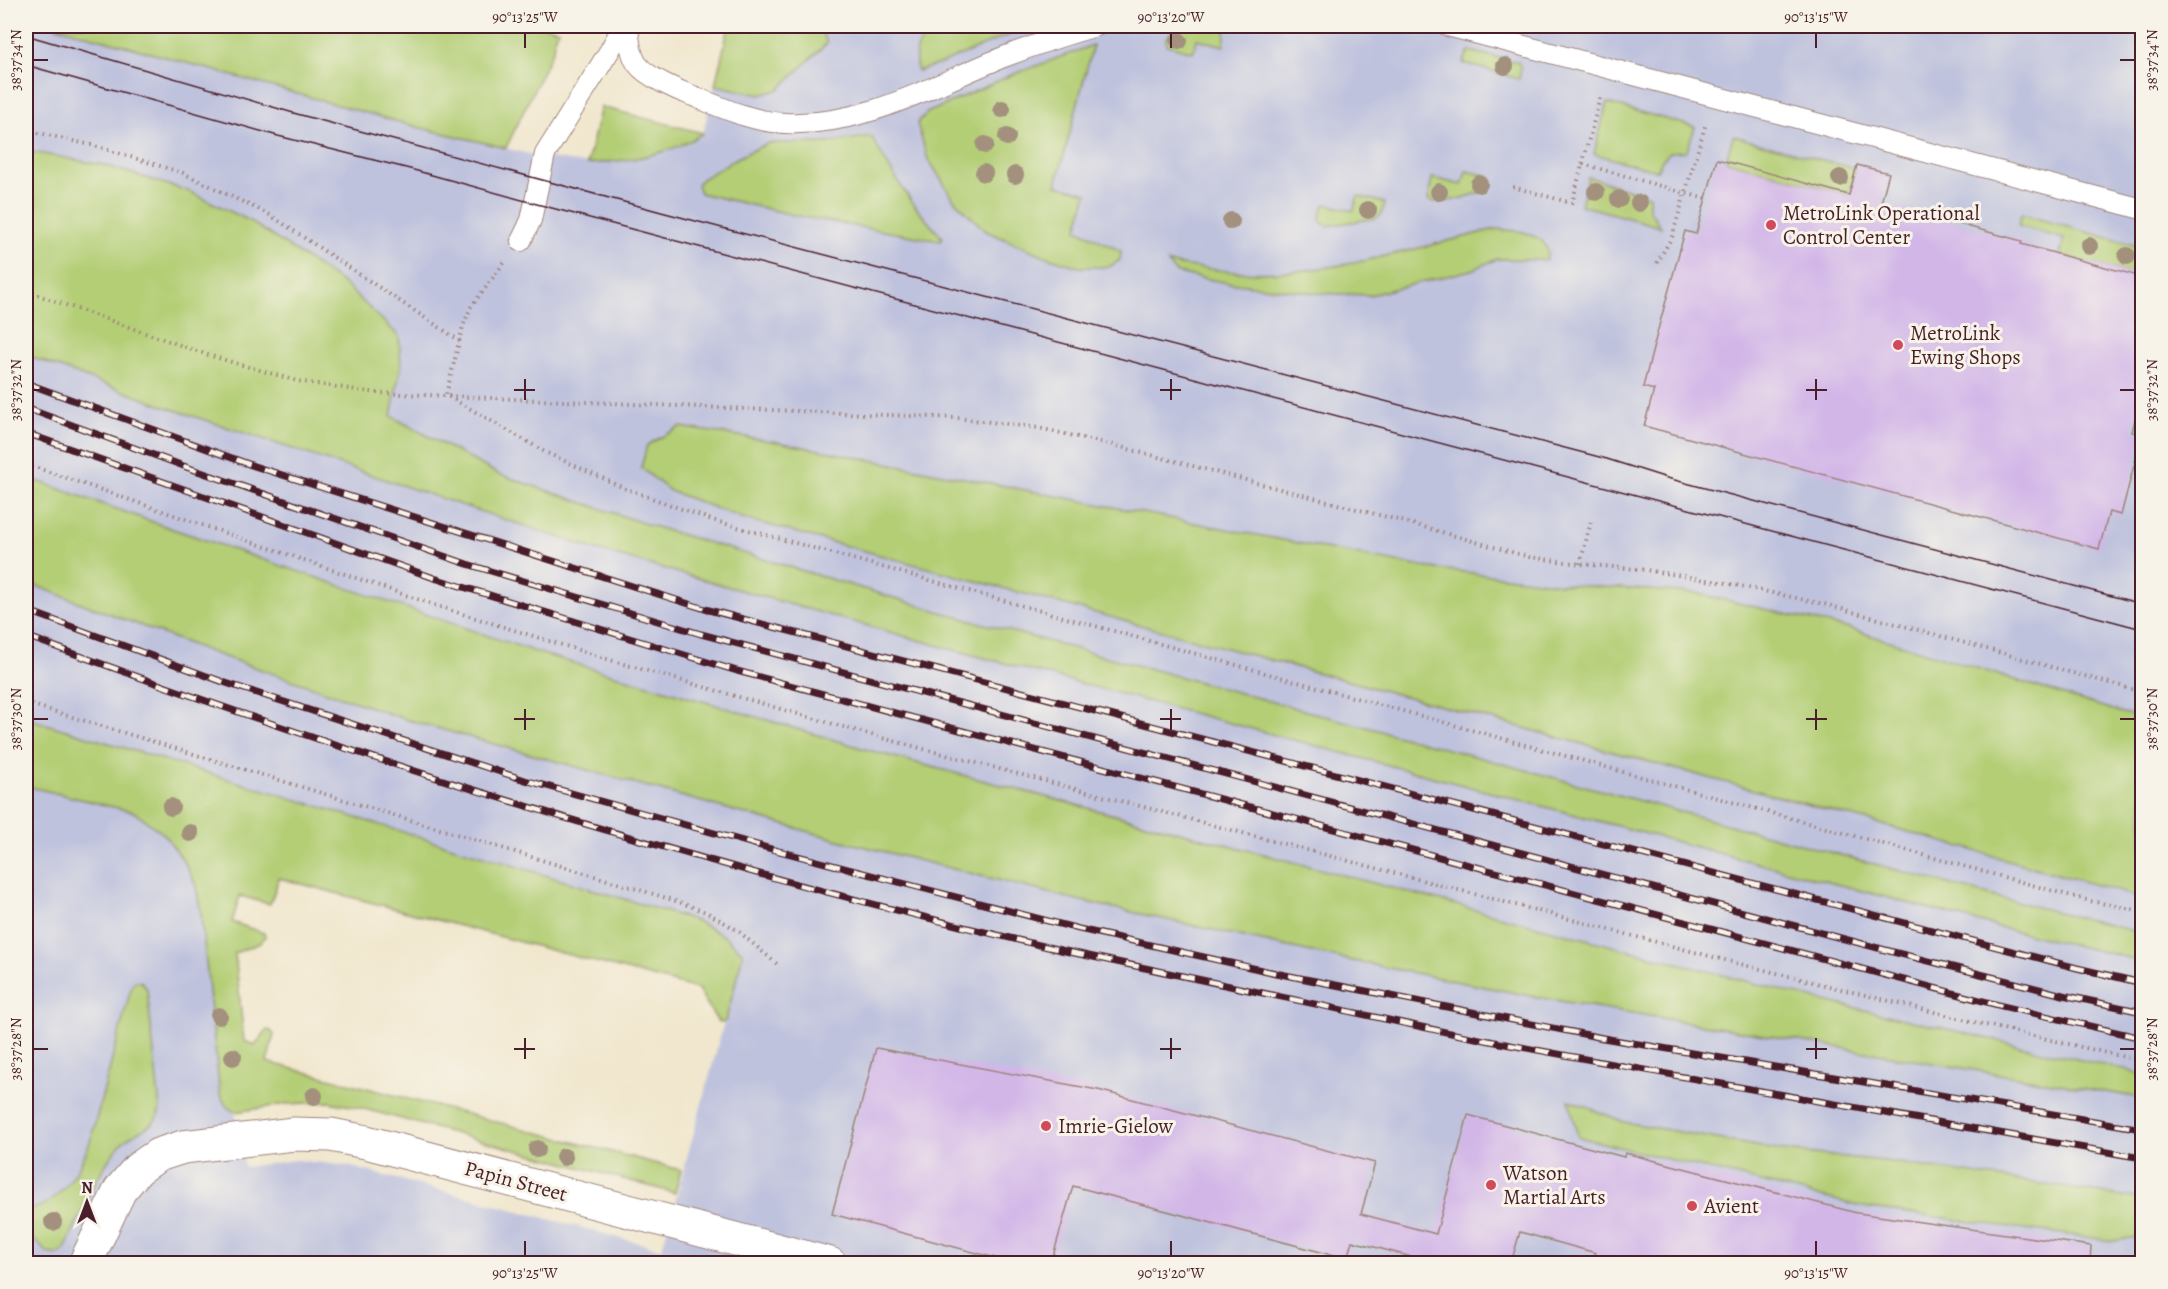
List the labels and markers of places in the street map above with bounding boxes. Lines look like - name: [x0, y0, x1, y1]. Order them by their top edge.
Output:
- place label: MetroLink Operational Control Center: [1783, 199, 1980, 251]
- marker: MetroLink Operational Control Center: [1764, 218, 1778, 232]
- place label: MetroLink Ewing Shops: [1910, 319, 2021, 371]
- marker: MetroLink Ewing Shops: [1891, 338, 1905, 352]
- place label: Imrie-Gielow: [1058, 1112, 1173, 1140]
- marker: Imrie-Gielow: [1039, 1119, 1053, 1133]
- place label: Watson Martial Arts: [1502, 1159, 1606, 1211]
- marker: Watson Martial Arts: [1484, 1178, 1498, 1192]
- place label: Avient: [1703, 1192, 1759, 1220]
- marker: Avient: [1685, 1199, 1699, 1213]

